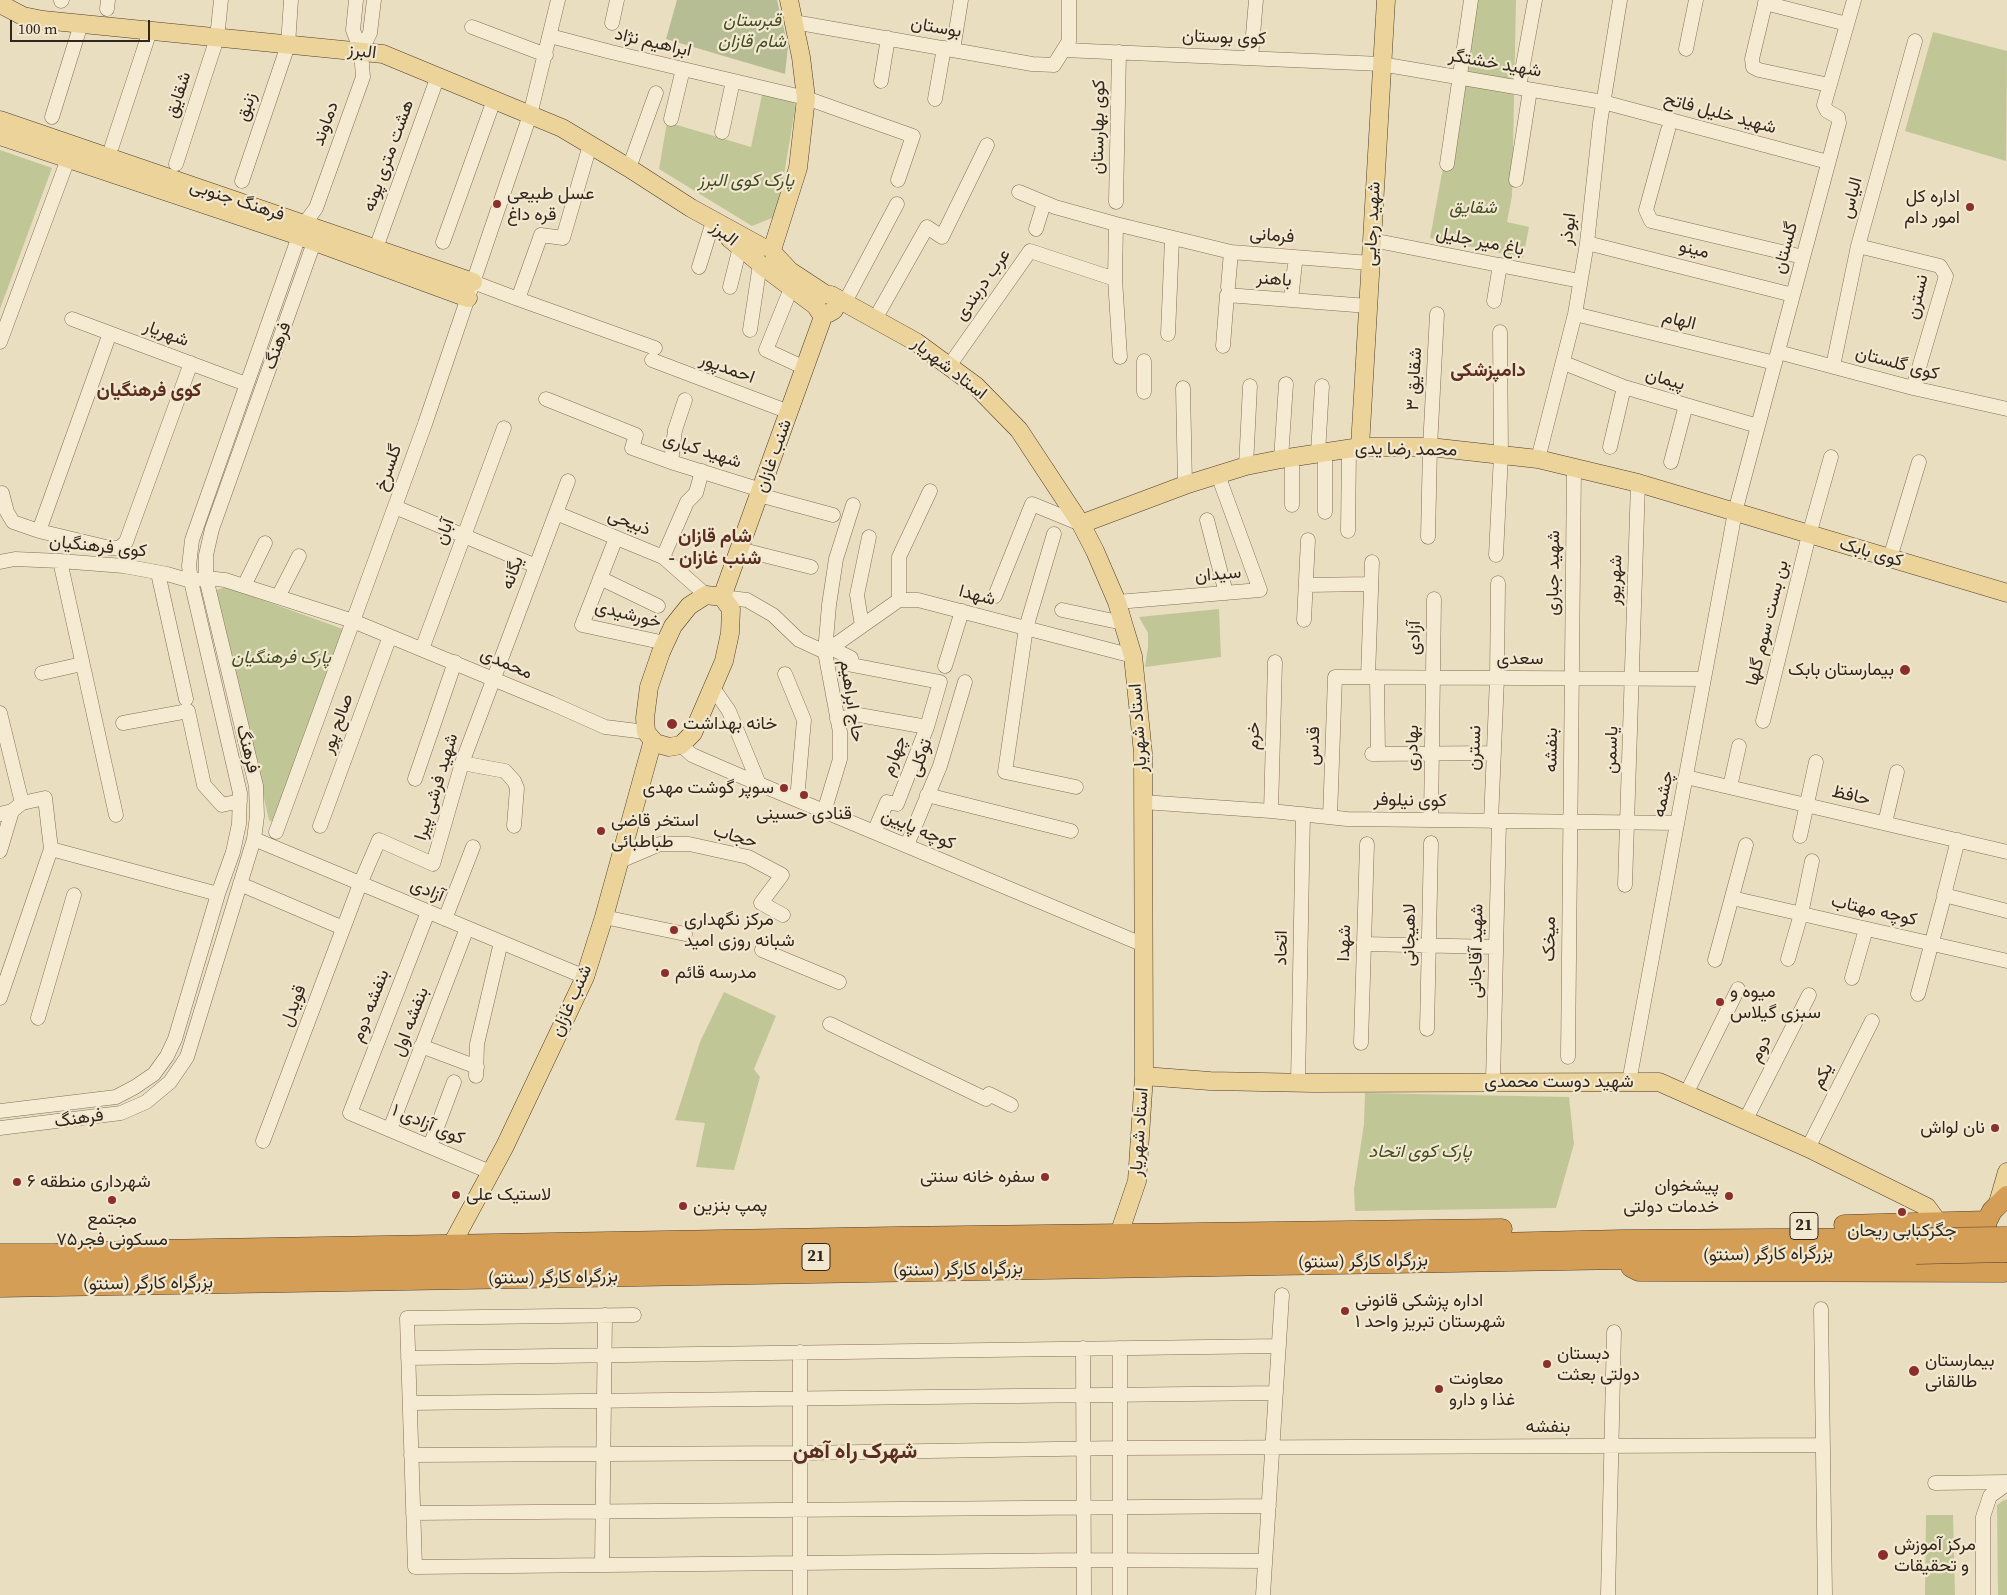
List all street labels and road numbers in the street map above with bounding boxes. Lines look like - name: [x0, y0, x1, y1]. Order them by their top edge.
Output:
- street label: بوستان: [909, 13, 963, 43]
- street label: ابراهیم نژاد: [612, 24, 694, 62]
- street label: کوی بوستان: [1182, 26, 1266, 50]
- street label: البرز: [347, 40, 377, 64]
- street label: شهید خشتگر: [1447, 45, 1543, 83]
- street label: شقایق: [161, 69, 197, 121]
- street label: کوی بهارستان: [1087, 80, 1111, 174]
- street label: شهید خلیل فاتح: [1661, 89, 1779, 139]
- street label: زنبق: [232, 90, 262, 124]
- street label: هشت متری پونه: [359, 97, 419, 215]
- street label: دماوند: [308, 99, 344, 149]
- street label: الیاس: [1836, 175, 1868, 221]
- street label: فرهنگ جنوبی: [187, 176, 287, 226]
- street label: شهید رجایی: [1360, 181, 1386, 267]
- street label: ابوذر: [1556, 212, 1582, 246]
- street label: البرز: [706, 217, 742, 251]
- street label: گلستان: [1769, 220, 1803, 276]
- street label: فرمانی: [1249, 223, 1295, 249]
- street label: باغ میر جلیل: [1434, 223, 1526, 261]
- street label: مینو: [1677, 236, 1711, 264]
- street label: عرب دربندی: [950, 245, 1016, 325]
- street label: باهنر: [1256, 268, 1292, 292]
- street label: نسترن: [1902, 272, 1934, 322]
- street label: الهام: [1660, 306, 1698, 336]
- street label: شهریار: [140, 316, 192, 352]
- street label: فرهنگ: [259, 319, 297, 373]
- street label: استاد شهریار: [907, 333, 991, 405]
- street label: کوی گلستان: [1853, 342, 1941, 386]
- street label: شقایق ۳: [1403, 347, 1427, 411]
- street label: احمدپور: [697, 349, 757, 389]
- street label: پیمان: [1643, 364, 1687, 396]
- street label: شنب غازان: [751, 416, 797, 496]
- street label: شهید کباری: [660, 428, 744, 474]
- street label: محمد رضا یدی: [1355, 438, 1457, 462]
- street label: گلسرخ: [371, 442, 407, 494]
- street label: ذبیحی: [604, 505, 654, 541]
- street label: آبان: [430, 516, 460, 548]
- street label: شهید جباری: [1542, 530, 1566, 616]
- street label: کوی فرهنگیان: [48, 531, 148, 563]
- street label: کوی بابک: [1837, 534, 1905, 572]
- street label: یگانه: [497, 553, 529, 593]
- street label: شهریور: [1604, 554, 1628, 606]
- street label: بن بست سوم گلها: [1742, 558, 1794, 688]
- street label: سیدان: [1194, 562, 1242, 588]
- street label: شهدا: [956, 581, 998, 611]
- street label: خورشیدی: [592, 596, 664, 634]
- street label: آزادی: [1404, 621, 1426, 655]
- street label: محمدی: [477, 643, 535, 685]
- street label: سعدی: [1497, 648, 1543, 670]
- street label: حاج ابراهیم: [834, 658, 868, 744]
- street label: استاد شهریار: [1125, 683, 1153, 773]
- street label: صالح پور: [317, 691, 359, 757]
- street label: فرهنگ: [231, 722, 263, 776]
- street label: خرم: [1243, 722, 1265, 750]
- street label: بهادری: [1402, 725, 1424, 771]
- street label: نسترن: [1463, 725, 1487, 771]
- street label: قدس: [1303, 726, 1325, 766]
- street label: یاسمن: [1600, 726, 1624, 774]
- street label: بنفشه: [1541, 727, 1563, 773]
- street label: شهید فرشی پیرا: [411, 731, 463, 843]
- street label: چهارم: [878, 733, 912, 779]
- street label: توکلی: [904, 736, 938, 780]
- street label: چشمه: [1649, 769, 1679, 819]
- street label: حافظ: [1830, 781, 1872, 811]
- street label: کوی نیلوفر: [1373, 790, 1447, 812]
- street label: کوچه پایین: [878, 805, 958, 855]
- street label: حجاب: [711, 820, 759, 854]
- street label: آزادی: [407, 874, 447, 908]
- street label: کوچه مهتاب: [1829, 891, 1919, 931]
- street label: لاهیجانی: [1399, 903, 1421, 967]
- street label: شهید آقاجانی: [1465, 903, 1489, 999]
- street label: میخک: [1539, 916, 1561, 962]
- street label: شهدا: [1334, 924, 1356, 962]
- street label: اتحاد: [1271, 930, 1293, 966]
- street label: شنب غازان: [547, 962, 597, 1040]
- street label: بنفشه دوم: [347, 966, 395, 1046]
- street label: قویدل: [276, 982, 312, 1030]
- street label: بنفشه اول: [388, 984, 434, 1060]
- street label: دوم: [1745, 1032, 1777, 1066]
- street label: یکم: [1807, 1059, 1839, 1093]
- street label: شهید دوست محمدی: [1484, 1071, 1634, 1093]
- street label: استاد شهریار: [1126, 1087, 1154, 1177]
- street label: کوی آزادی ۱: [388, 1100, 468, 1150]
- street label: فرهنگ: [53, 1105, 105, 1133]
- road number: 21: [1790, 1212, 1818, 1240]
- street label: بزرگراه کارگر (سنتو): [1703, 1243, 1833, 1267]
- road number: 21: [802, 1244, 830, 1270]
- street label: بزرگراه کارگر (سنتو): [1298, 1250, 1428, 1274]
- street label: بزرگراه کارگر (سنتو): [893, 1258, 1023, 1282]
- street label: بزرگراه کارگر (سنتو): [488, 1266, 618, 1290]
- street label: بزرگراه کارگر (سنتو): [83, 1272, 213, 1296]
- street label: بنفشه: [1526, 1416, 1570, 1438]

